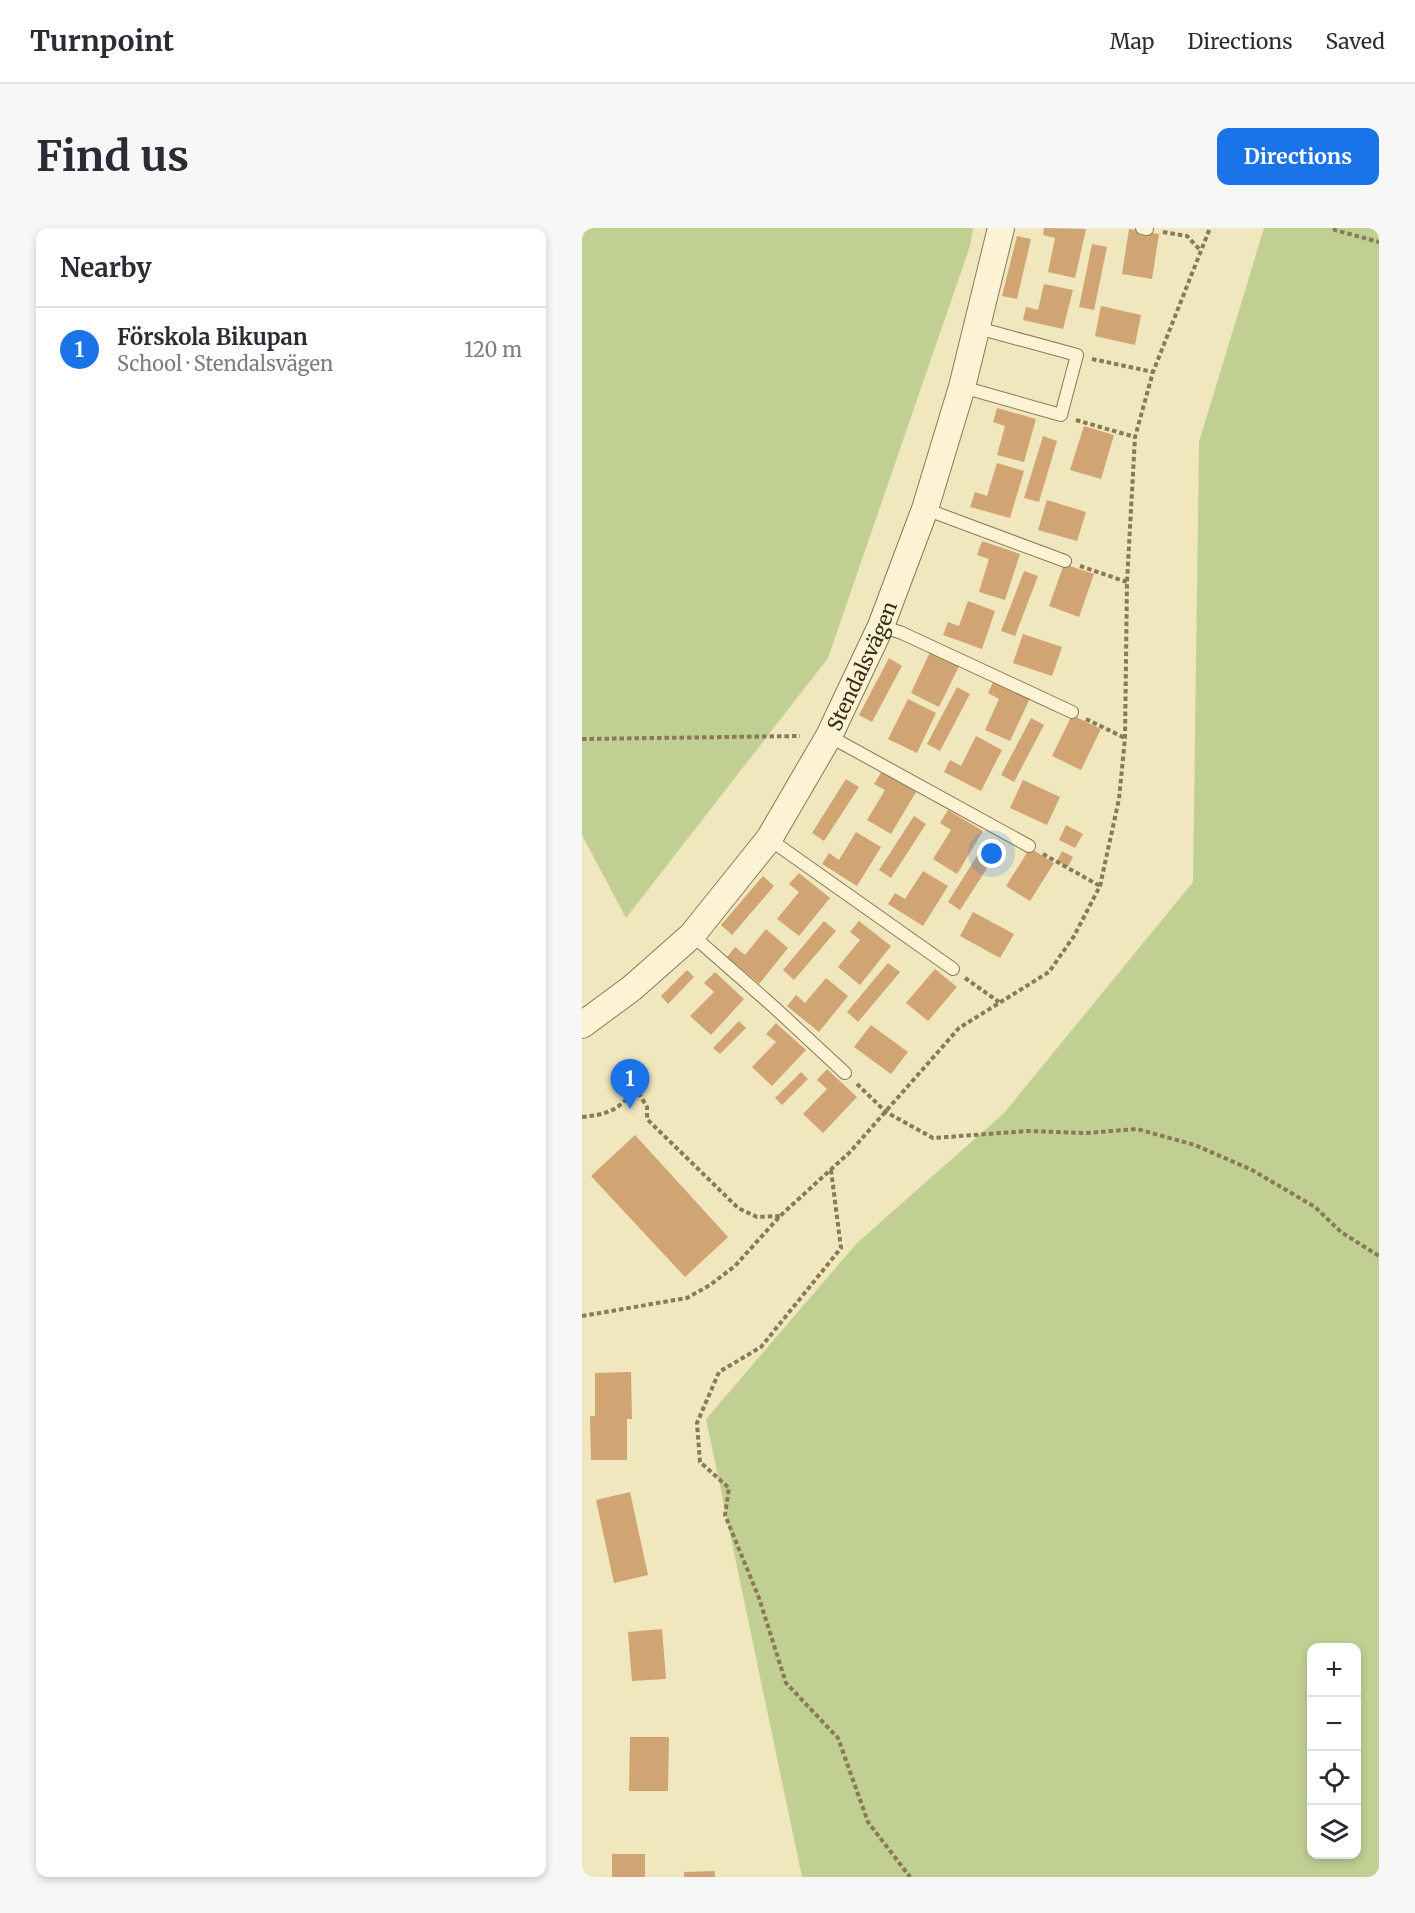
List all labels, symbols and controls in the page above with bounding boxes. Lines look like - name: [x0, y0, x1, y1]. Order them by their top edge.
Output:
- text: Turnpoint: [30, 23, 174, 59]
- text: Map: [1110, 28, 1154, 55]
- text: Directions: [1187, 28, 1292, 55]
- text: Saved: [1325, 28, 1385, 55]
- button: Directions: [1217, 128, 1379, 185]
- text: Find us: [36, 130, 189, 182]
- text: Nearby: [60, 251, 152, 284]
- text: Förskola Bikupan: [117, 323, 308, 351]
- text: 1: [75, 337, 84, 362]
- text: 120 m: [464, 337, 522, 362]
- text: School · Stendalsvägen: [117, 351, 333, 376]
- street label: Stendalsvägen: [821, 598, 902, 734]
- your location: [977, 839, 1006, 868]
- pin: 1: [610, 1060, 650, 1109]
- map controls: [1307, 1643, 1361, 1859]
- button: +: [1307, 1643, 1361, 1697]
- button: −: [1307, 1697, 1361, 1751]
- button: locate: [1307, 1751, 1361, 1805]
- button: layers: [1307, 1805, 1361, 1859]

